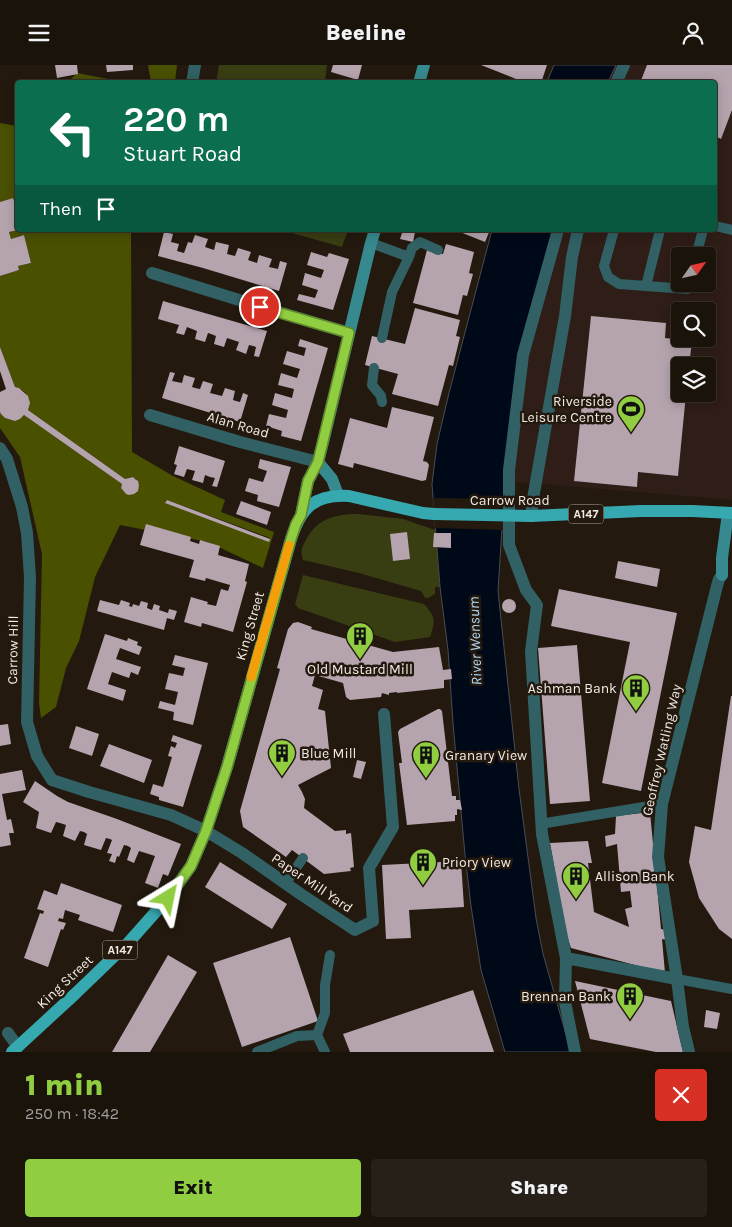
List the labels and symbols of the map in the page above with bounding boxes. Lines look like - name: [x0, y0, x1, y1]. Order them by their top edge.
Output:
- north arrow: [671, 247, 716, 293]
- pin: [239, 286, 281, 328]
- place label: Riverside Leisure Centre: [521, 393, 612, 426]
- sports icon: Riverside Leisure Centre: [616, 394, 646, 433]
- street label: Alan Road: [205, 408, 271, 442]
- street label: Carrow Road: [470, 492, 550, 509]
- road number: A147: [568, 504, 604, 523]
- street label: King Street: [232, 590, 268, 662]
- water label: River Wensum: [464, 596, 486, 686]
- street label: Carrow Hill: [4, 615, 22, 685]
- building icon: Old Mustard Mill: [345, 621, 375, 660]
- place label: Old Mustard Mill: [307, 661, 413, 678]
- building icon: Ashman Bank: [621, 673, 651, 712]
- place label: Ashman Bank: [528, 680, 617, 697]
- street label: Geoffrey Watling Way: [639, 682, 686, 818]
- building icon: Blue Mill: [267, 738, 297, 777]
- building icon: Granary View: [411, 740, 441, 779]
- place label: Blue Mill: [301, 745, 356, 762]
- place label: Granary View: [445, 747, 527, 764]
- building icon: Priory View: [408, 847, 438, 886]
- street label: Paper Mill Yard: [268, 850, 356, 916]
- place label: Priory View: [442, 854, 511, 871]
- building icon: Allison Bank: [561, 861, 591, 900]
- place label: Allison Bank: [595, 868, 675, 885]
- position arrow: [141, 871, 193, 923]
- road number: A147: [102, 941, 138, 959]
- street label: King Street: [33, 952, 97, 1012]
- building icon: Brennan Bank: [615, 981, 645, 1020]
- place label: Brennan Bank: [521, 988, 611, 1005]

